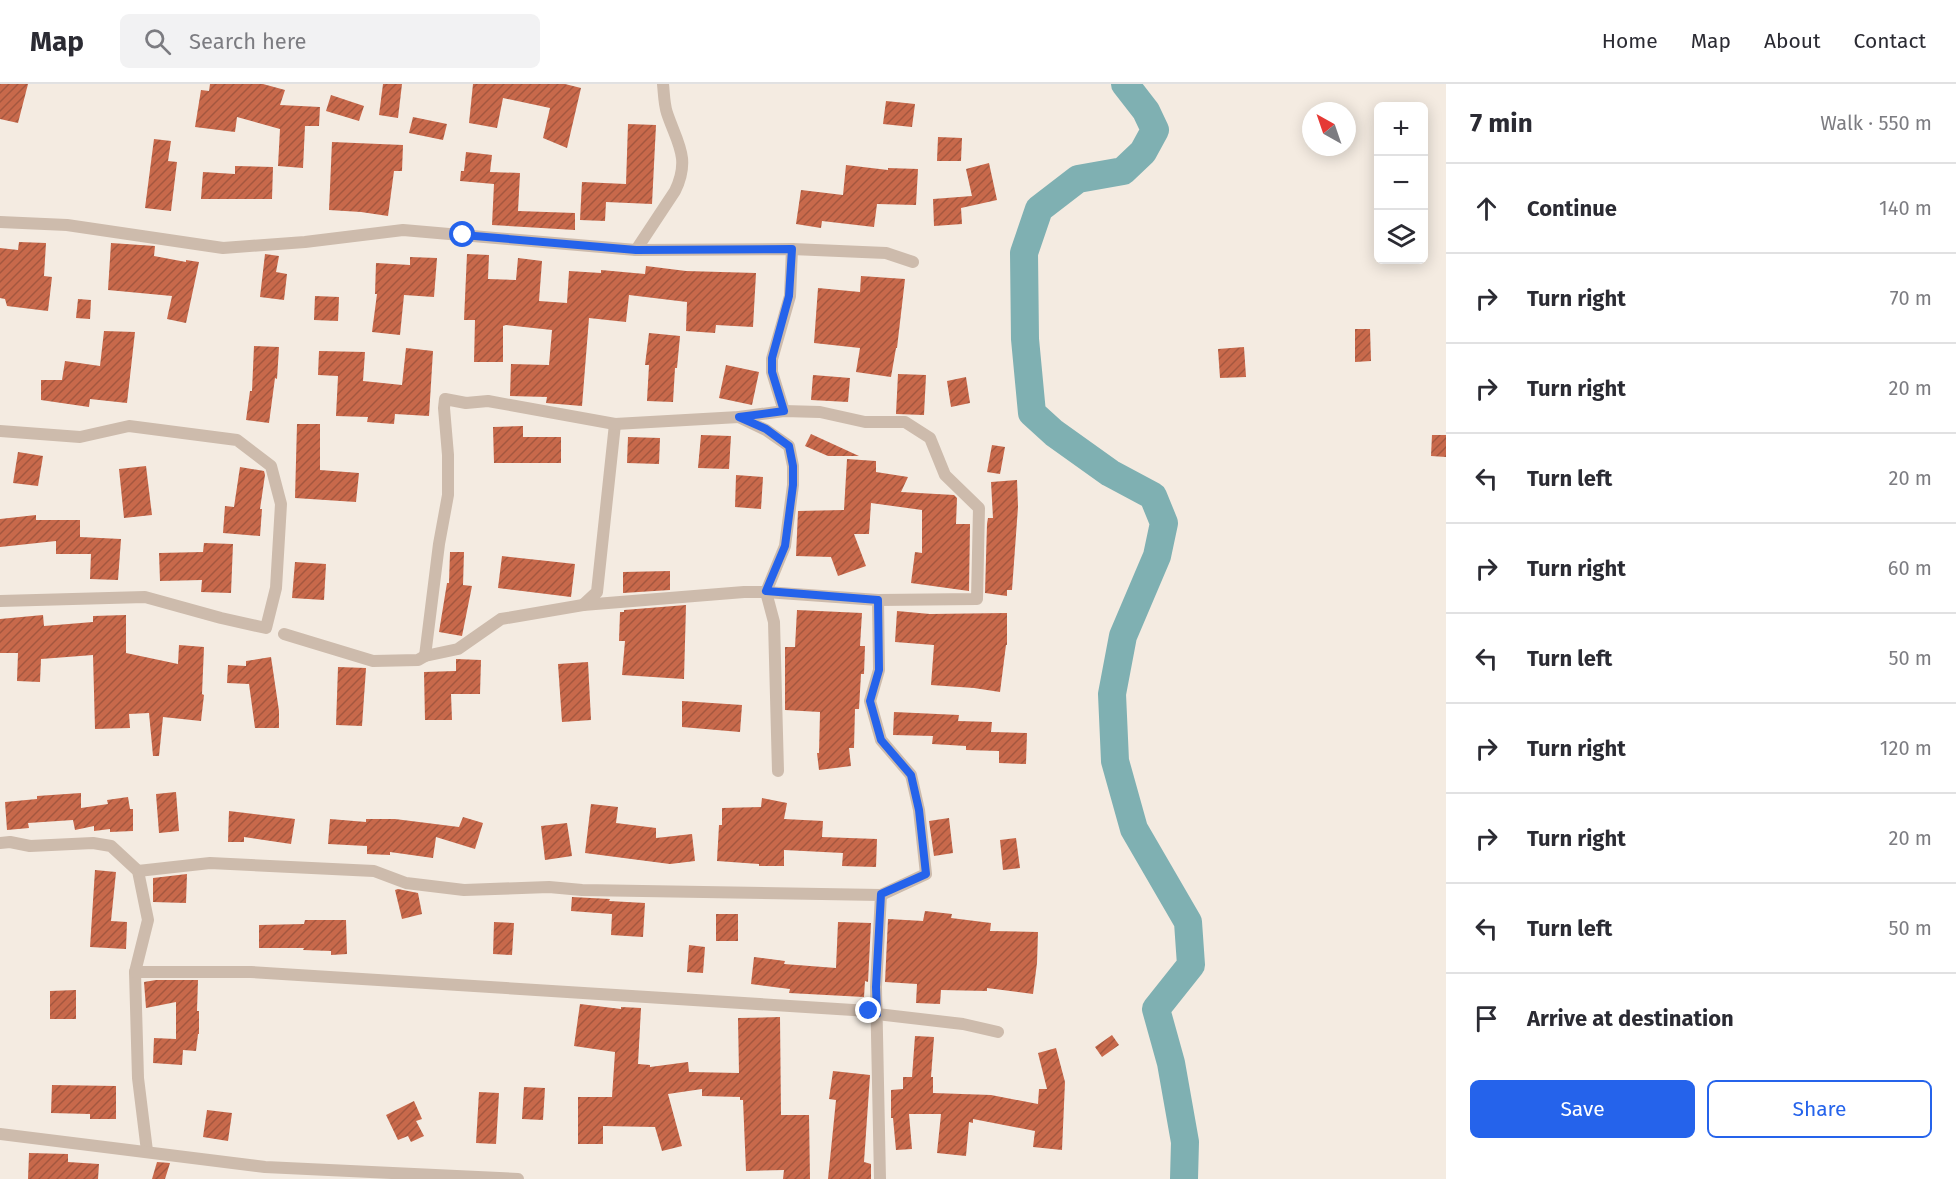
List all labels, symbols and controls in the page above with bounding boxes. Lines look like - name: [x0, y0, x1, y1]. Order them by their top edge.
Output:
- search box: [120, 14, 540, 68]
- text: Map: [30, 25, 84, 58]
- icon: search: [141, 25, 174, 58]
- text: Search here: [189, 28, 307, 55]
- text: Home: [1602, 28, 1658, 54]
- text: Map: [1691, 28, 1731, 54]
- text: About: [1764, 28, 1821, 54]
- text: Contact: [1854, 28, 1926, 54]
- north arrow: [1302, 102, 1356, 156]
- map controls: [1374, 102, 1428, 264]
- button: +: [1374, 102, 1428, 156]
- text: 7 min: [1470, 108, 1533, 139]
- text: Walk · 550 m: [1820, 111, 1932, 135]
- button: −: [1374, 156, 1428, 210]
- icon: ahead: [1470, 192, 1503, 225]
- text: Continue: [1527, 195, 1617, 222]
- text: 140 m: [1879, 196, 1932, 220]
- button: layers: [1374, 210, 1428, 264]
- route start: [449, 221, 475, 247]
- icon: right: [1470, 282, 1503, 315]
- text: Turn right: [1527, 285, 1626, 312]
- text: 70 m: [1890, 286, 1932, 310]
- icon: right: [1470, 372, 1503, 405]
- text: Turn right: [1527, 375, 1626, 402]
- text: 20 m: [1889, 376, 1932, 400]
- icon: left: [1470, 462, 1503, 495]
- text: Turn left: [1527, 465, 1612, 492]
- text: 20 m: [1889, 466, 1932, 490]
- icon: right: [1470, 552, 1503, 585]
- text: Turn right: [1527, 555, 1626, 582]
- text: 60 m: [1888, 556, 1932, 580]
- icon: left: [1470, 642, 1503, 675]
- text: Turn left: [1527, 645, 1612, 672]
- text: 50 m: [1888, 646, 1932, 670]
- icon: right: [1470, 732, 1503, 765]
- text: Turn right: [1527, 735, 1626, 762]
- text: 120 m: [1880, 736, 1932, 760]
- icon: right: [1470, 822, 1503, 855]
- text: Turn right: [1527, 825, 1626, 852]
- text: 20 m: [1889, 826, 1932, 850]
- icon: left: [1470, 912, 1503, 945]
- text: Turn left: [1527, 915, 1612, 942]
- text: 50 m: [1888, 916, 1932, 940]
- route end: [855, 997, 881, 1023]
- icon: arrive: [1470, 1002, 1503, 1035]
- text: Arrive at destination: [1527, 1005, 1734, 1032]
- button: Save: [1470, 1080, 1695, 1138]
- button: Share: [1707, 1080, 1932, 1138]

